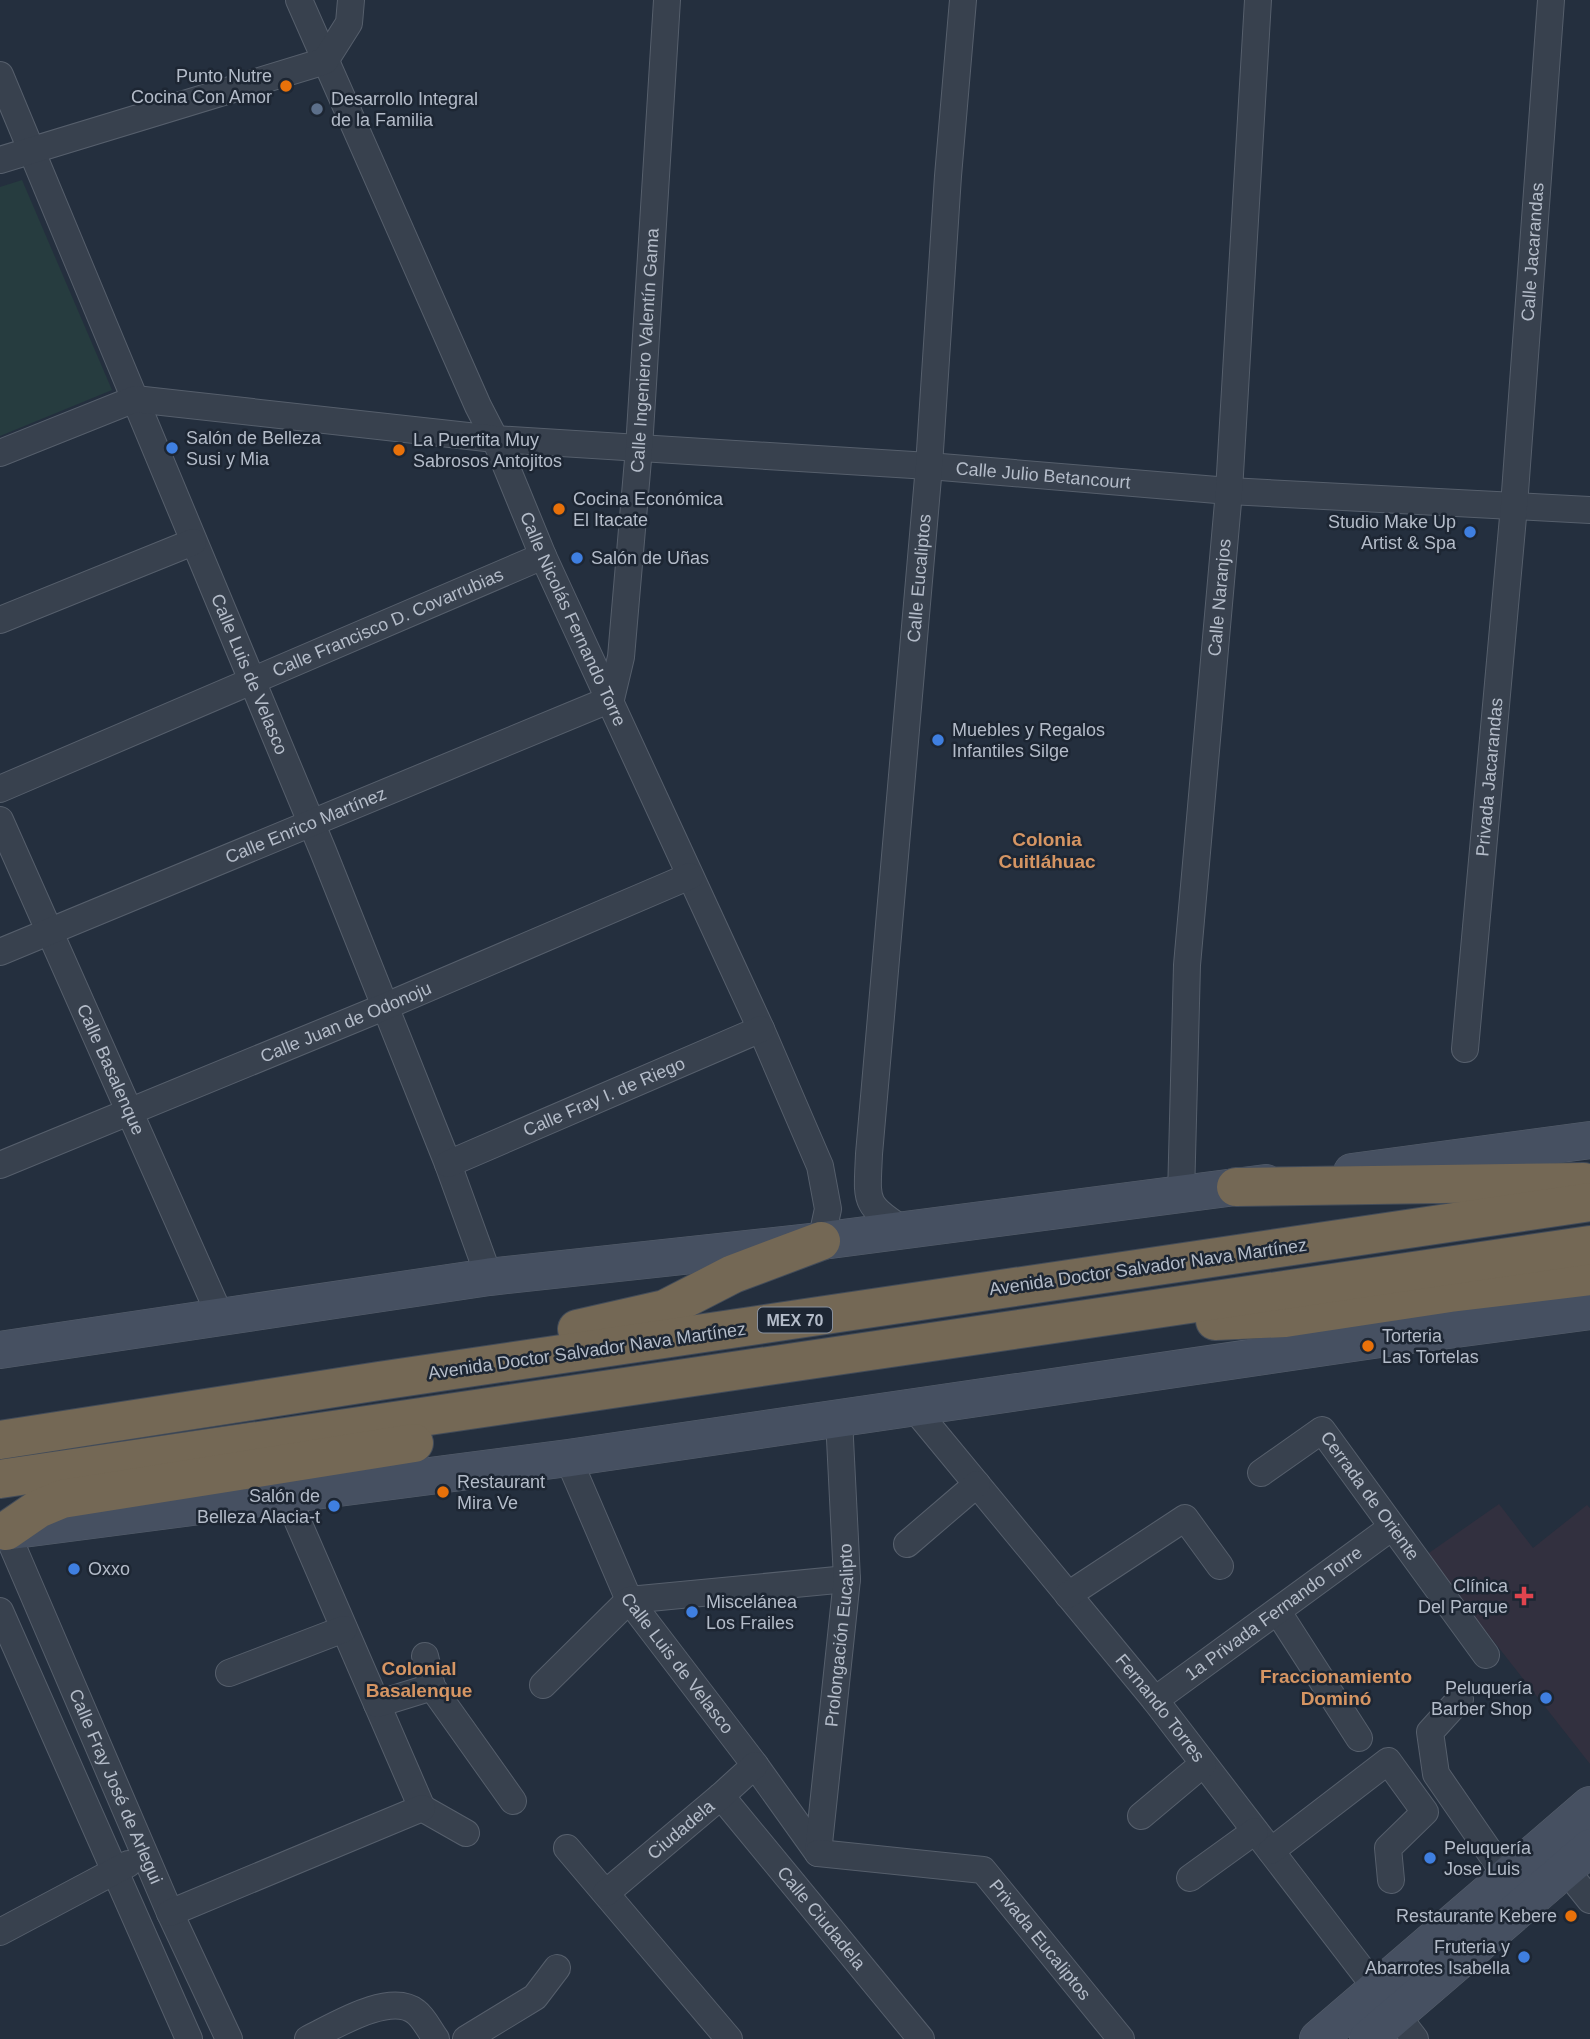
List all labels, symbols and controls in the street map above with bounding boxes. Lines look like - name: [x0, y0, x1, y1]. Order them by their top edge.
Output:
- place label: Punto Nutre Cocina Con Amor: [131, 66, 272, 107]
- marker: Punto Nutre Cocina Con Amor: [278, 78, 294, 94]
- place label: Desarrollo Integral de la Familia: [331, 89, 478, 130]
- marker: Desarrollo Integral de la Familia: [309, 101, 325, 117]
- street label: Calle Jacarandas: [1518, 182, 1548, 322]
- street label: Calle Ingeniero Valentín Gama: [627, 227, 663, 474]
- place label: Salón de Belleza Susi y Mia: [186, 428, 322, 469]
- place label: La Puertita Muy Sabrosos Antojitos: [413, 430, 562, 471]
- marker: Salón de Belleza Susi y Mia: [164, 440, 180, 456]
- marker: La Puertita Muy Sabrosos Antojitos: [391, 442, 407, 458]
- street label: Calle Julio Betancourt: [955, 458, 1131, 493]
- place label: Cocina Económica El Itacate: [573, 489, 724, 530]
- marker: Cocina Económica El Itacate: [551, 501, 567, 517]
- street label: Calle Nicolás Fernando Torre: [516, 509, 630, 729]
- place label: Studio Make Up Artist & Spa: [1328, 512, 1457, 553]
- street label: Calle Eucaliptos: [904, 513, 935, 643]
- marker: Studio Make Up Artist & Spa: [1462, 524, 1478, 540]
- street label: Calle Naranjos: [1204, 538, 1235, 657]
- place label: Salón de Uñas: [591, 548, 709, 568]
- marker: Salón de Uñas: [569, 550, 585, 566]
- street label: Calle Francisco D. Covarrubias: [269, 564, 506, 681]
- street label: Calle Luis de Velasco: [207, 591, 292, 758]
- street label: Privada Jacarandas: [1472, 697, 1507, 857]
- place label: Muebles y Regalos Infantiles Silge: [952, 720, 1105, 761]
- marker: Muebles y Regalos Infantiles Silge: [930, 732, 946, 748]
- street label: Calle Enrico Martínez: [222, 783, 389, 868]
- district label: Colonia Cuitláhuac: [998, 829, 1096, 872]
- street label: Calle Juan de Odonoju: [257, 978, 434, 1067]
- street label: Calle Basalenque: [73, 1001, 149, 1138]
- street label: Calle Fray I. de Riego: [520, 1053, 688, 1140]
- street label: Avenida Doctor Salvador Nava Martínez: [988, 1235, 1308, 1299]
- road number: MEX 70: [758, 1308, 832, 1332]
- street label: Avenida Doctor Salvador Nava Martínez: [427, 1319, 747, 1383]
- place label: Torteria Las Tortelas: [1382, 1326, 1479, 1367]
- marker: Torteria Las Tortelas: [1360, 1338, 1376, 1354]
- street label: Cerrada de Oriente: [1316, 1428, 1423, 1564]
- place label: Restaurant Mira Ve: [457, 1472, 545, 1513]
- marker: Restaurant Mira Ve: [435, 1484, 451, 1500]
- place label: Salón de Belleza Alacia-t: [197, 1486, 320, 1527]
- marker: Salón de Belleza Alacia-t: [326, 1498, 342, 1514]
- street label: 1a Privada Fernando Torre: [1181, 1542, 1366, 1684]
- street label: Prolongación Eucalipto: [821, 1543, 857, 1728]
- place label: Oxxo: [88, 1559, 130, 1579]
- marker: Oxxo: [66, 1561, 82, 1577]
- place label: Clínica Del Parque: [1418, 1576, 1509, 1617]
- marker: Clínica Del Parque: [1514, 1586, 1534, 1606]
- street label: Calle Luis de Velasco: [617, 1590, 737, 1738]
- place label: Miscelánea Los Frailes: [706, 1592, 798, 1633]
- marker: Miscelánea Los Frailes: [684, 1604, 700, 1620]
- street label: Fernando Torres: [1111, 1650, 1209, 1766]
- district label: Colonial Basalenque: [366, 1658, 472, 1701]
- district label: Fraccionamiento Dominó: [1260, 1666, 1412, 1709]
- place label: Peluquería Barber Shop: [1431, 1678, 1533, 1719]
- street label: Calle Fray José de Arlegui: [65, 1686, 166, 1887]
- marker: Peluquería Barber Shop: [1538, 1690, 1554, 1706]
- street label: Ciudadela: [643, 1795, 719, 1864]
- place label: Peluquería Jose Luis: [1444, 1838, 1532, 1879]
- marker: Peluquería Jose Luis: [1422, 1850, 1438, 1866]
- street label: Calle Ciudadela: [773, 1863, 870, 1974]
- street label: Privada Eucaliptos: [985, 1876, 1095, 2004]
- place label: Restaurante Kebere: [1396, 1906, 1557, 1926]
- marker: Restaurante Kebere: [1563, 1908, 1579, 1924]
- place label: Fruteria y Abarrotes Isabella: [1365, 1937, 1511, 1978]
- marker: Fruteria y Abarrotes Isabella: [1516, 1949, 1532, 1965]

